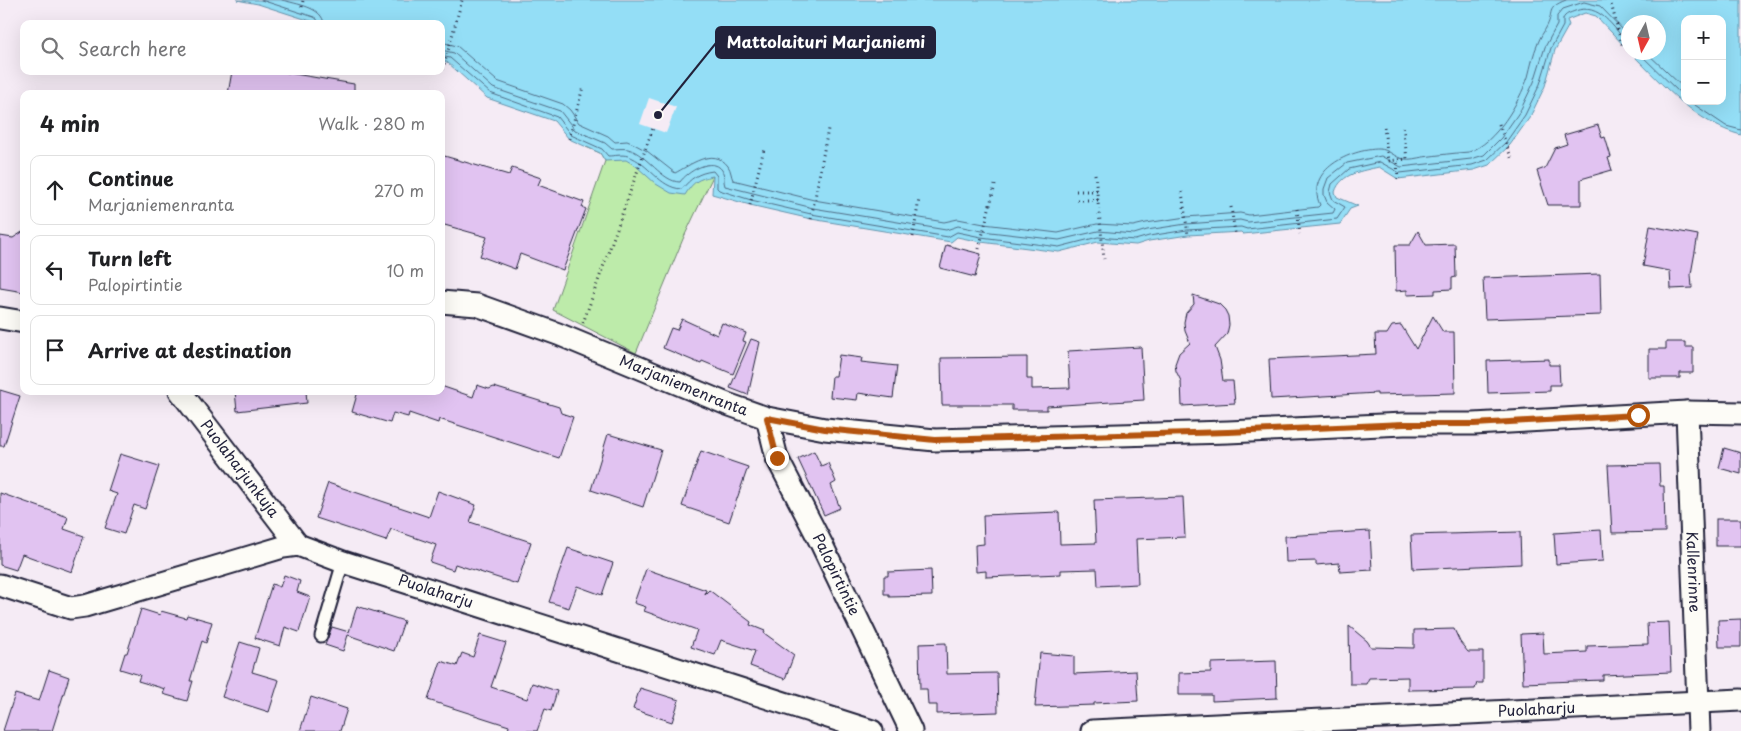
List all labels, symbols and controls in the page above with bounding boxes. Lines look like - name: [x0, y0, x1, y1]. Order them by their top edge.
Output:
- north arrow: [1621, 15, 1666, 60]
- map controls: [1681, 15, 1726, 105]
- button: +: [1681, 15, 1726, 60]
- search box: [20, 20, 445, 75]
- callout: Mattolaituri Marjaniemi: [716, 27, 935, 58]
- text: Mattolaituri Marjaniemi: [727, 29, 925, 53]
- icon: search: [38, 34, 66, 62]
- text: Search here: [78, 34, 187, 62]
- button: −: [1681, 60, 1726, 105]
- text: 4 min: [40, 107, 100, 139]
- text: Walk · 280 m: [318, 111, 425, 135]
- text: Continue: [88, 164, 174, 192]
- icon: ahead: [41, 176, 69, 204]
- text: 270 m: [374, 178, 424, 202]
- text: Marjaniemenranta: [88, 192, 234, 216]
- text: Turn left: [88, 244, 172, 272]
- icon: left: [41, 256, 69, 284]
- text: 10 m: [387, 258, 424, 282]
- text: Palopirtintie: [88, 272, 183, 296]
- icon: arrive: [41, 336, 69, 364]
- text: Arrive at destination: [88, 336, 292, 364]
- street label: Marjaniemenranta: [616, 348, 752, 421]
- route start: [1627, 404, 1650, 427]
- street label: Puolaharjunkuja: [196, 414, 286, 522]
- route end: [766, 447, 789, 470]
- street label: Palopirtintie: [808, 529, 867, 619]
- street label: Kallenrinne: [1681, 531, 1708, 613]
- street label: Puolaharju: [396, 567, 477, 613]
- street label: Puolaharju: [1497, 695, 1576, 722]

